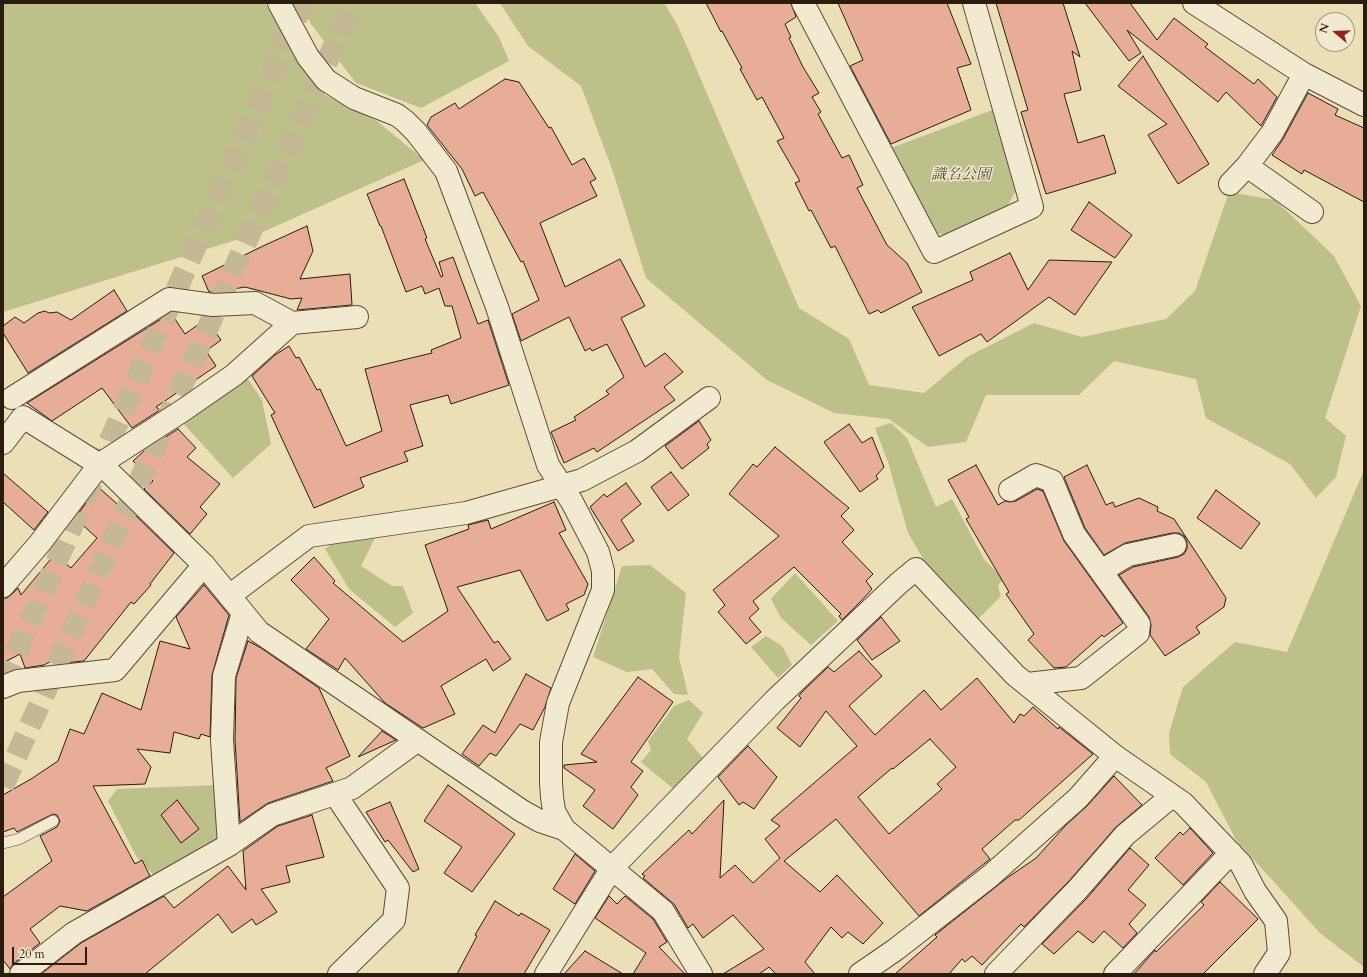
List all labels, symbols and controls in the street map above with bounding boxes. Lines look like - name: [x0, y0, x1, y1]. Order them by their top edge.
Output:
- north arrow: [1315, 12, 1355, 52]
- text: N: [1315, 21, 1333, 35]
- park label: 識名公園: [931, 167, 991, 185]
- scale bar: [14, 939, 89, 965]
- text: 20 m: [19, 946, 45, 962]

